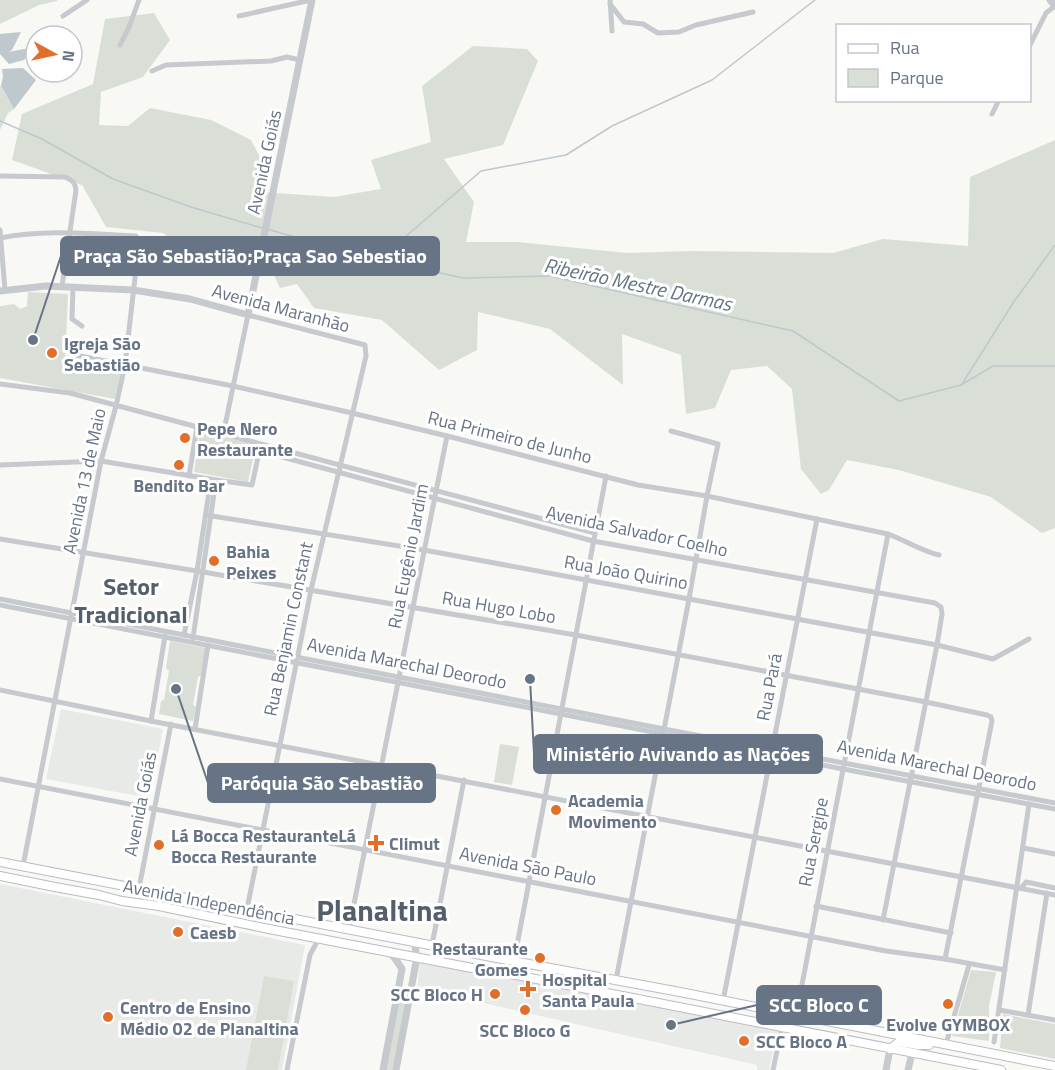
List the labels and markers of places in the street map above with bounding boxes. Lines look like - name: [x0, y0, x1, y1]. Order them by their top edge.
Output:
- callout: Praça São Sebastião;Praça Sao Sebestiao: [61, 237, 439, 275]
- place label: Igreja São Sebastião: [64, 330, 141, 378]
- marker: Igreja São Sebastião: [45, 346, 59, 360]
- place label: Pepe Nero Restaurante: [197, 415, 293, 463]
- marker: Pepe Nero Restaurante: [178, 431, 192, 445]
- marker: Bendito Bar: [172, 458, 186, 472]
- place label: Bendito Bar: [133, 472, 225, 499]
- place label: Bahia Peixes: [226, 538, 276, 586]
- marker: Bahia Peixes: [207, 554, 221, 568]
- callout: Ministério Avivando as Nações: [534, 735, 822, 773]
- callout: Paróquia São Sebastião: [208, 764, 435, 802]
- place label: Academia Movimento: [568, 787, 657, 835]
- marker: Academia Movimento: [549, 803, 563, 817]
- place label: Lá Bocca RestauranteLá Bocca Restaurante: [171, 822, 356, 870]
- place label: Climut: [389, 830, 440, 857]
- marker: Climut: [367, 834, 385, 852]
- marker: Lá Bocca RestauranteLá Bocca Restaurante: [152, 838, 166, 852]
- place label: Caesb: [190, 919, 237, 946]
- marker: Caesb: [171, 925, 185, 939]
- place label: Restaurante Gomes: [432, 935, 528, 983]
- marker: Restaurante Gomes: [533, 951, 547, 965]
- place label: Hospital Santa Paula: [542, 966, 634, 1014]
- marker: Hospital Santa Paula: [519, 980, 537, 998]
- place label: SCC Bloco H: [391, 981, 483, 1008]
- callout: SCC Bloco C: [757, 986, 881, 1024]
- marker: SCC Bloco H: [488, 987, 502, 1001]
- place label: Centro de Ensino Médio 02 de Planaltina: [120, 994, 299, 1042]
- marker: Evolve GYMBOX: [941, 997, 955, 1011]
- marker: SCC Bloco G: [518, 1003, 532, 1017]
- marker: Centro de Ensino Médio 02 de Planaltina: [101, 1010, 115, 1024]
- place label: Evolve GYMBOX: [886, 1011, 1011, 1038]
- place label: SCC Bloco G: [479, 1017, 571, 1044]
- place label: SCC Bloco A: [756, 1028, 847, 1055]
- marker: SCC Bloco A: [737, 1034, 751, 1048]

